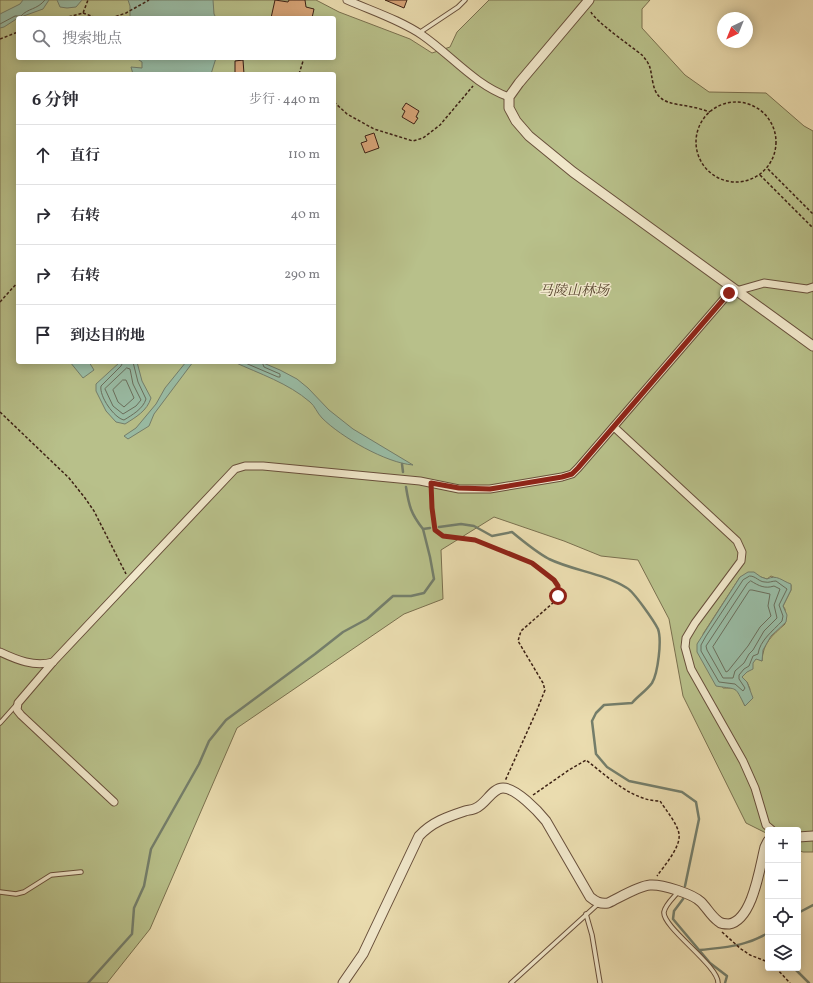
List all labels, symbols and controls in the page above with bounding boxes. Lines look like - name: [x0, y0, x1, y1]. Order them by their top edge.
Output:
- north arrow: [717, 12, 753, 48]
- search box: [16, 16, 336, 60]
- icon: search: [30, 27, 52, 49]
- text: 搜索地点: [62, 29, 122, 50]
- text: 6 分钟: [32, 89, 79, 112]
- text: 步行 · 440 m: [249, 91, 320, 109]
- icon: ahead: [32, 144, 54, 166]
- text: 直行: [70, 146, 100, 167]
- text: 110 m: [288, 146, 320, 164]
- icon: right: [32, 204, 54, 226]
- text: 右转: [70, 206, 100, 227]
- text: 40 m: [291, 206, 320, 224]
- icon: right: [32, 264, 54, 286]
- text: 右转: [70, 266, 100, 287]
- text: 290 m: [284, 266, 320, 284]
- park label: 马陵山林场: [539, 282, 610, 301]
- route end: [720, 284, 738, 302]
- icon: arrive: [32, 324, 54, 346]
- text: 到达目的地: [70, 326, 145, 347]
- route start: [549, 587, 567, 605]
- map controls: [765, 827, 801, 971]
- button: +: [765, 827, 801, 863]
- button: −: [765, 863, 801, 899]
- button: locate: [765, 899, 801, 935]
- button: layers: [765, 935, 801, 971]

